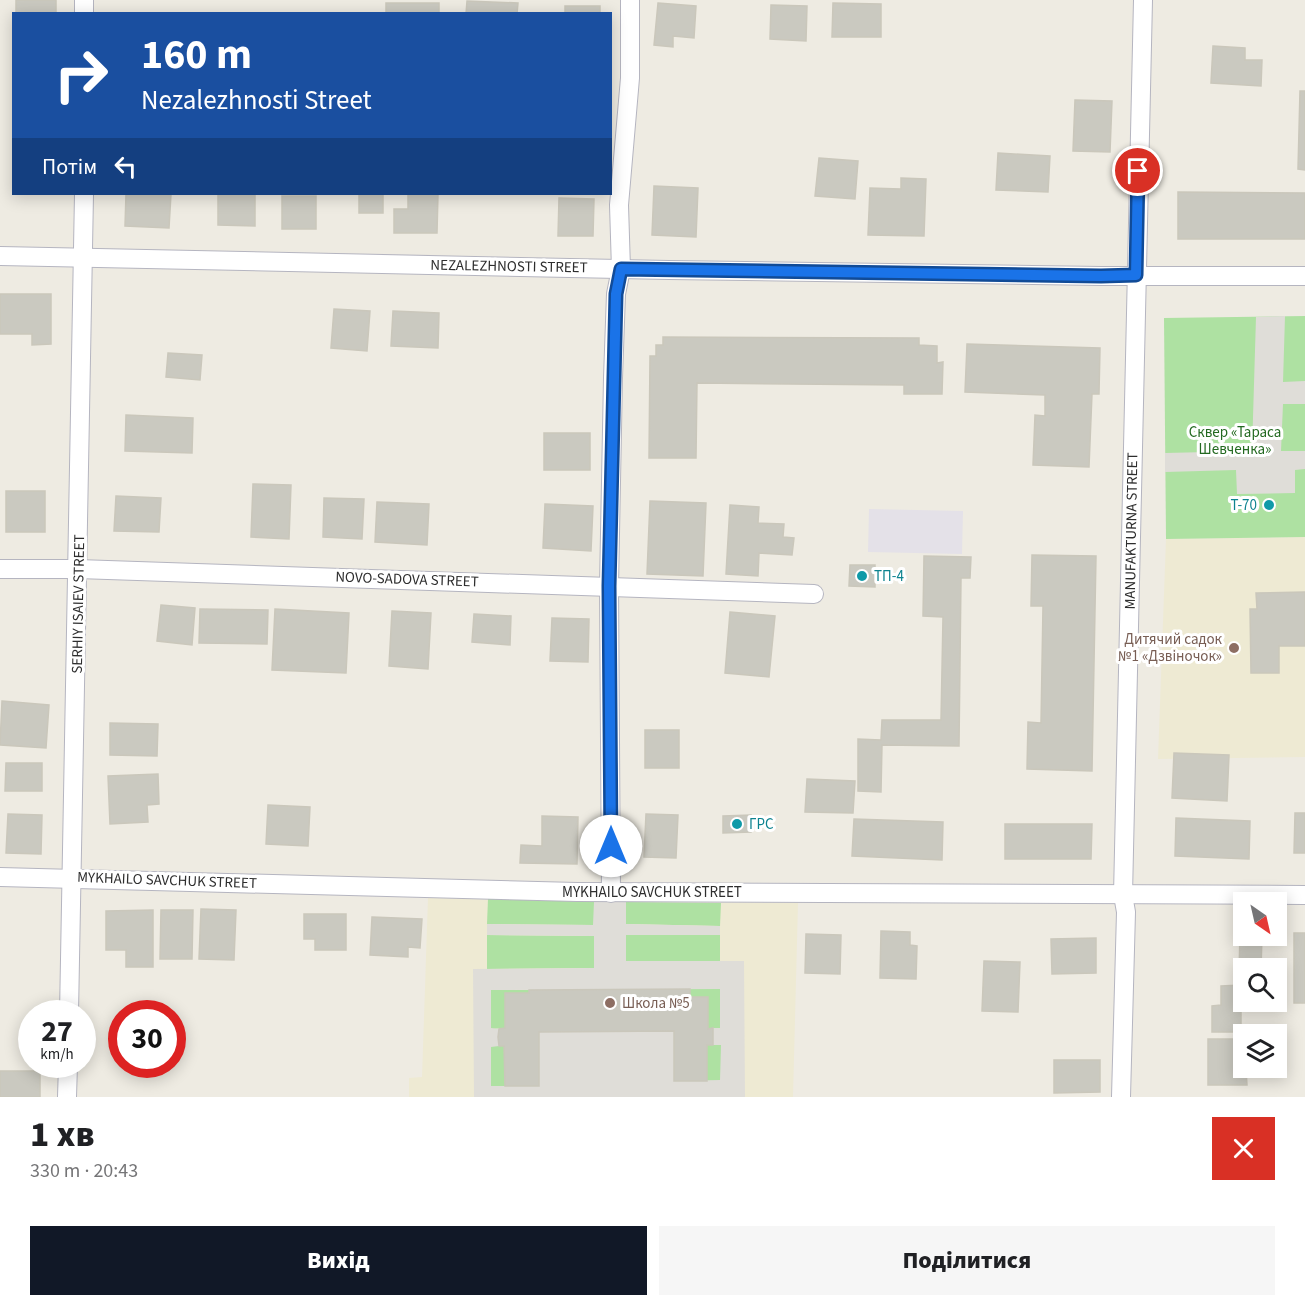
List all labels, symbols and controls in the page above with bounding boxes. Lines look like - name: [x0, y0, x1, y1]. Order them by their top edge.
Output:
- text: 160 m: [141, 25, 252, 85]
- icon: right: [42, 36, 120, 114]
- text: Nezalezhnosti Street: [141, 81, 372, 120]
- pin: [1112, 145, 1163, 196]
- icon: left: [109, 150, 142, 183]
- text: Потім: [42, 151, 97, 183]
- icon: arrive: [1121, 154, 1154, 187]
- street label: NEZALEZHNOSTI STREET: [430, 255, 588, 278]
- park label: Сквер «Тараса Шевченка»: [1189, 422, 1281, 460]
- street label: MANUFAKTURNA STREET: [1120, 452, 1143, 610]
- place label: Т-70: [1230, 495, 1257, 516]
- marker: Т-70: [1262, 498, 1276, 512]
- street label: SERHIY ISAIEV STREET: [67, 534, 90, 674]
- place label: ТП-4: [874, 566, 904, 587]
- street label: NOVO-SADOVA STREET: [335, 567, 479, 592]
- marker: ТП-4: [855, 569, 869, 583]
- place label: Дитячий садок №1 «Дзвіночок»: [1118, 629, 1223, 667]
- marker: Дитячий садок №1 «Дзвіночок»: [1227, 641, 1241, 655]
- position arrow: [579, 814, 643, 878]
- place label: ГРС: [749, 814, 774, 835]
- marker: ГРС: [730, 817, 744, 831]
- street label: MYKHAILO SAVCHUK STREET: [77, 867, 257, 894]
- street label: MYKHAILO SAVCHUK STREET: [562, 882, 742, 903]
- north arrow: [1233, 892, 1287, 946]
- map controls: [1233, 892, 1287, 1078]
- button: search: [1233, 958, 1287, 1012]
- place label: Школа №5: [622, 993, 690, 1014]
- marker: Школа №5: [603, 996, 617, 1010]
- speed limit sign: 30: [108, 1000, 186, 1078]
- text: 27: [41, 1010, 73, 1053]
- button: layers: [1233, 1024, 1287, 1078]
- text: km/h: [40, 1044, 74, 1065]
- text: 1 хв: [30, 1109, 95, 1160]
- button: close: [1212, 1117, 1275, 1180]
- text: 330 m · 20:43: [30, 1157, 138, 1185]
- button: Вихід: [30, 1226, 647, 1295]
- button: Поділитися: [659, 1226, 1275, 1295]

